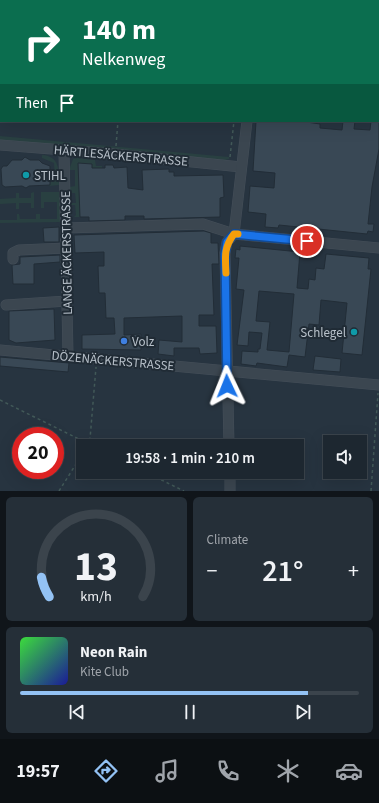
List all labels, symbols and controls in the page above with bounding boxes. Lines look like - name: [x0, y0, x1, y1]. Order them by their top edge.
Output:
- text: 140 m: [82, 10, 156, 50]
- icon: right: [16, 16, 68, 68]
- text: Nelkenweg: [82, 47, 165, 72]
- icon: arrive: [56, 92, 78, 114]
- text: Then: [16, 93, 48, 114]
- street label: HÄRTLESÄCKERSTRASSE: [53, 141, 189, 171]
- place label: STIHL: [34, 167, 66, 185]
- marker: STIHL: [21, 170, 31, 180]
- street label: LANGE ÄCKERSTRASSE: [57, 191, 77, 315]
- pin: [290, 224, 324, 258]
- icon: arrive: [296, 230, 318, 252]
- place label: Schlegel: [300, 324, 346, 342]
- marker: Schlegel: [349, 327, 359, 337]
- place label: Volz: [132, 333, 155, 351]
- marker: Volz: [119, 336, 129, 346]
- street label: DÖZENÄCKERSTRASSE: [51, 347, 175, 375]
- position arrow: [206, 365, 248, 407]
- speed limit sign: 20: [12, 427, 64, 479]
- map controls: [323, 435, 367, 479]
- button: sound: [323, 435, 367, 479]
- text: 19:58 · 1 min · 210 m: [125, 448, 255, 469]
- text: Climate: [207, 531, 248, 549]
- text: 13: [74, 537, 118, 597]
- text: 21°: [262, 550, 303, 593]
- text: −: [207, 555, 217, 587]
- text: +: [348, 555, 359, 587]
- text: km/h: [80, 586, 112, 607]
- text: Neon Rain: [80, 642, 147, 663]
- text: Kite Club: [80, 663, 129, 681]
- icon: previous: [66, 701, 88, 723]
- icon: pause: [179, 701, 201, 723]
- icon: next: [292, 701, 314, 723]
- icon: directions: [92, 757, 120, 785]
- icon: music: [153, 757, 181, 785]
- icon: phone: [214, 757, 242, 785]
- icon: climate: [274, 757, 302, 785]
- icon: car: [335, 757, 363, 785]
- text: 19:57: [16, 759, 60, 784]

